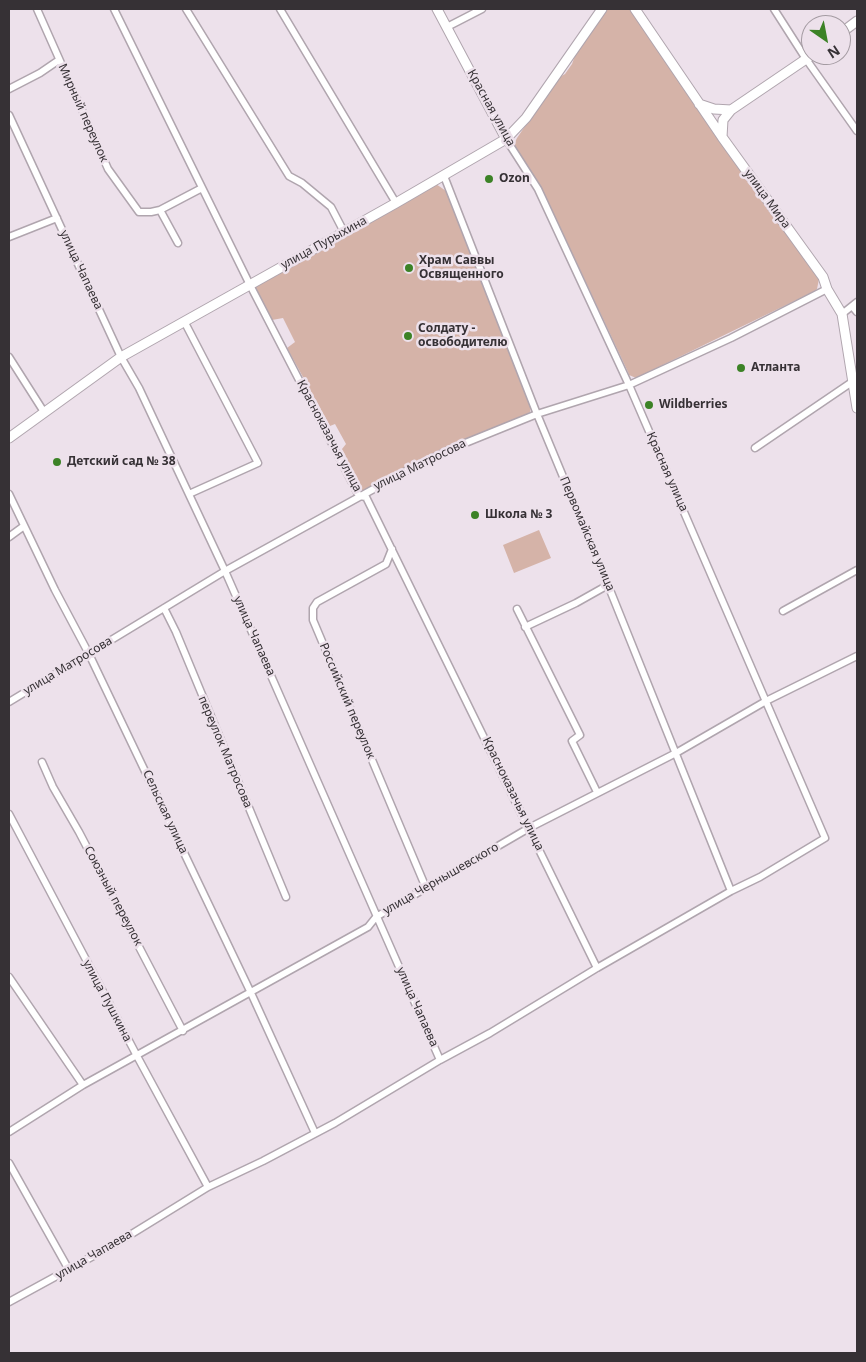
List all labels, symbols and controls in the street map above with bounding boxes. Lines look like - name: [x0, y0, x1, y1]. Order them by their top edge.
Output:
- north arrow: [801, 15, 851, 65]
- text: N: [824, 41, 844, 63]
- street label: Мирный переулок: [55, 62, 111, 164]
- street label: Красная улица: [464, 67, 518, 149]
- street label: улица Мира: [741, 167, 793, 231]
- place label: Ozon: [499, 172, 530, 186]
- marker: Ozon: [483, 173, 495, 185]
- street label: улица Пурыхина: [278, 213, 370, 273]
- street label: улица Чапаева: [56, 228, 106, 312]
- place label: Храм Саввы Освященного: [419, 254, 504, 282]
- marker: Храм Саввы Освященного: [403, 262, 415, 274]
- place label: Солдату - освободителю: [418, 322, 508, 350]
- marker: Солдату - освободителю: [402, 330, 414, 342]
- place label: Атланта: [751, 361, 800, 375]
- marker: Атланта: [735, 362, 747, 374]
- street label: Красноказачья улица: [293, 378, 365, 494]
- place label: Wildberries: [659, 398, 728, 412]
- marker: Wildberries: [643, 399, 655, 411]
- street label: Красная улица: [643, 430, 691, 514]
- street label: улица Матросова: [371, 436, 469, 494]
- place label: Детский сад № 38: [67, 455, 176, 469]
- marker: Детский сад № 38: [51, 456, 63, 468]
- street label: Первомайская улица: [556, 475, 618, 593]
- place label: Школа № 3: [485, 508, 552, 522]
- marker: Школа № 3: [469, 509, 481, 521]
- street label: улица Чапаева: [230, 594, 278, 678]
- street label: улица Матросова: [21, 634, 115, 698]
- street label: Российский переулок: [316, 641, 378, 761]
- street label: переулок Матросова: [195, 694, 255, 810]
- street label: Красноказачья улица: [479, 735, 547, 853]
- street label: Сельская улица: [139, 768, 191, 856]
- street label: улица Чернышевского: [381, 840, 501, 918]
- street label: Союзный переулок: [81, 844, 145, 948]
- street label: улица Пушкина: [79, 958, 135, 1044]
- street label: улица Чапаева: [393, 965, 441, 1049]
- street label: улица Чапаева: [53, 1227, 135, 1283]

